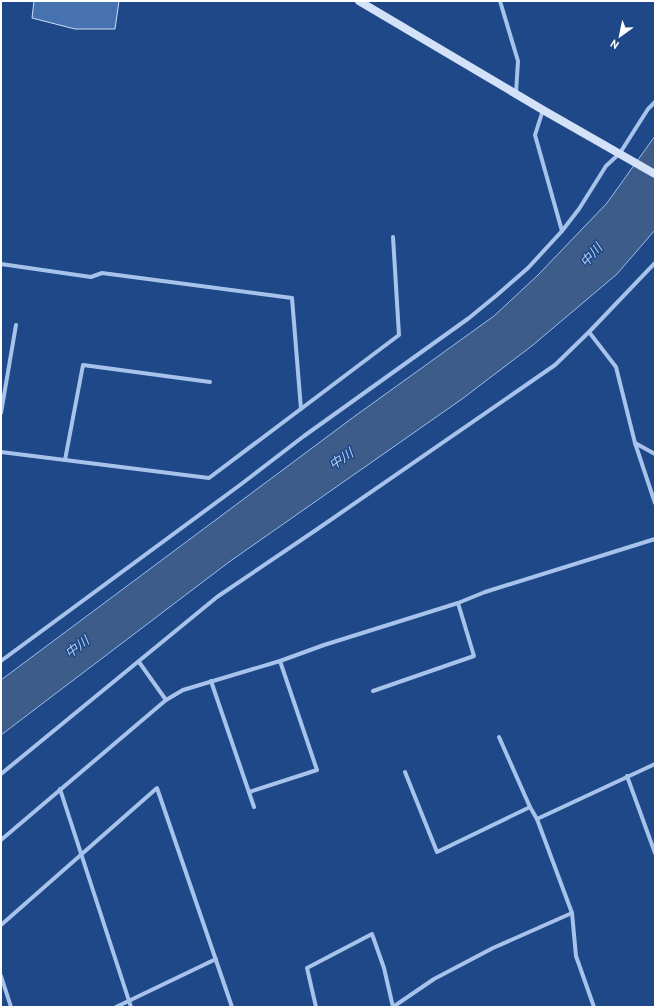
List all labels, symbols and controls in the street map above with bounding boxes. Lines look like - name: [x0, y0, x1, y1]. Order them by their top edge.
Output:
- north arrow: [600, 16, 640, 56]
- text: N: [608, 37, 621, 52]
- water label: 中川: [576, 238, 607, 270]
- water label: 中川: [325, 444, 358, 473]
- water label: 中川: [61, 631, 94, 662]

